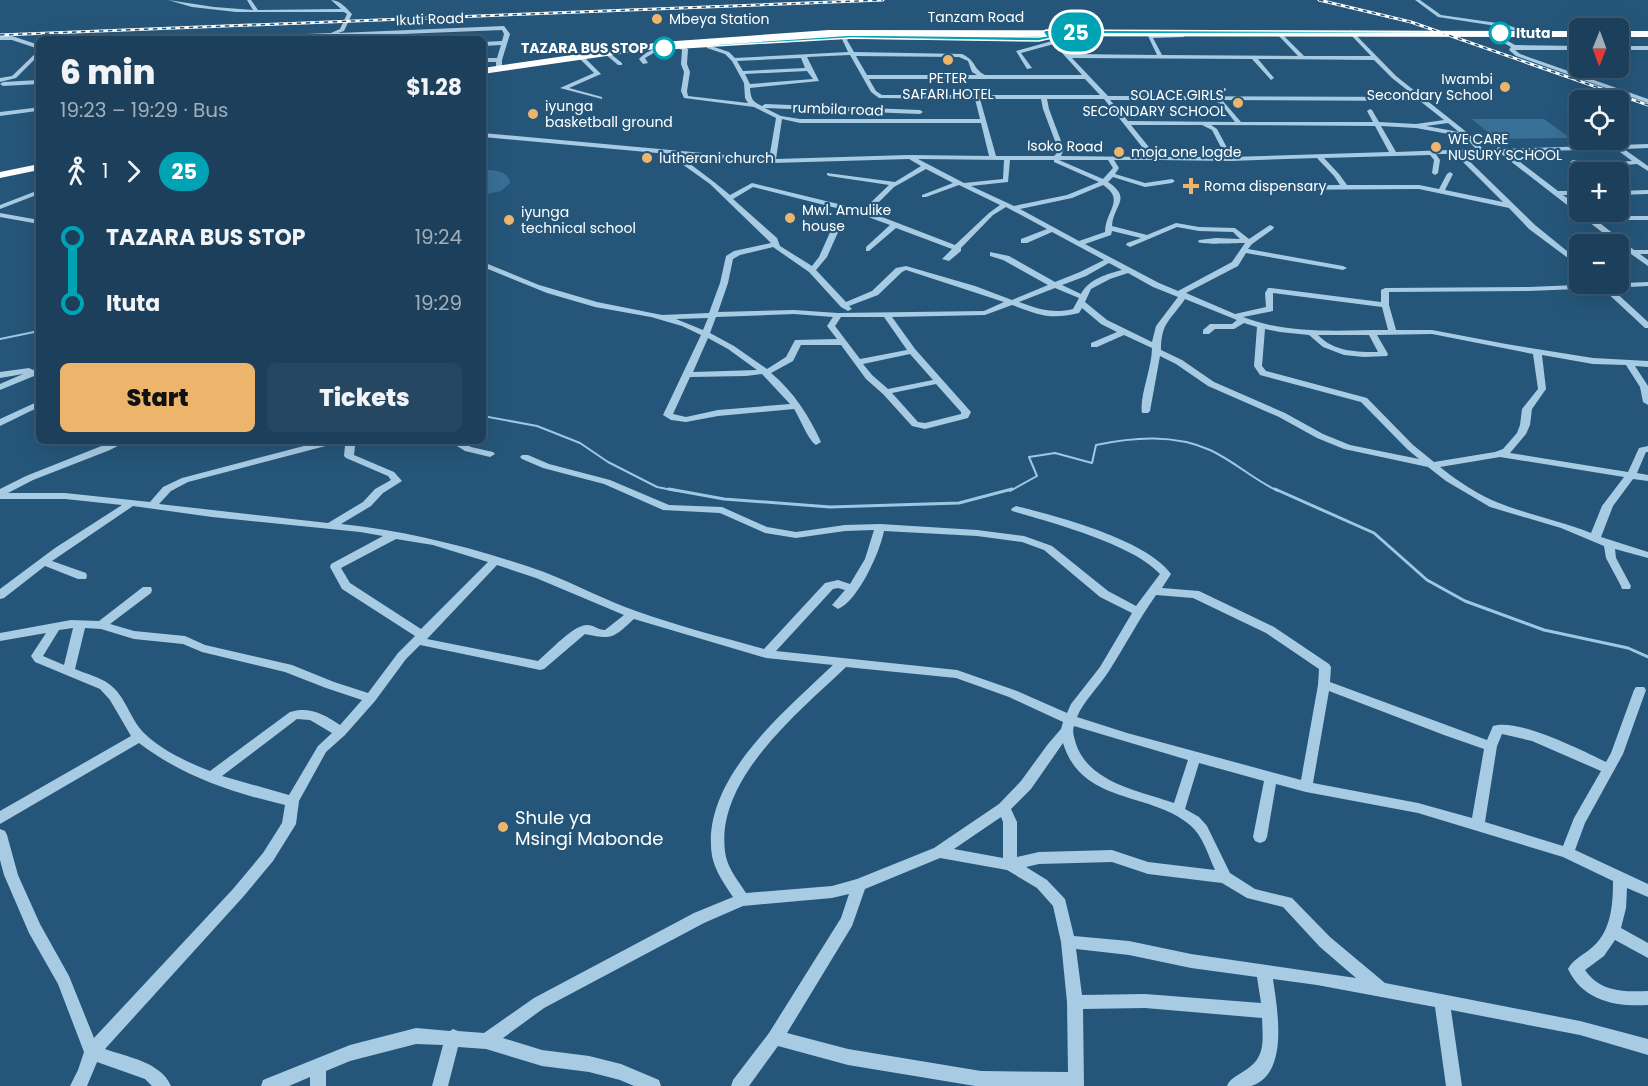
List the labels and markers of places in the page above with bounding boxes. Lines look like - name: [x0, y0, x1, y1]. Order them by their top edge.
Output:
- place label: Mbeya Station: [669, 9, 770, 29]
- marker: Mbeya Station: [650, 12, 664, 26]
- marker: Ituta: [1489, 22, 1511, 44]
- place label: Ituta: [1516, 23, 1550, 43]
- marker: TAZARA BUS STOP: [653, 37, 675, 59]
- place label: TAZARA BUS STOP: [521, 38, 648, 58]
- marker: PETER SAFARI HOTEL: [941, 53, 955, 67]
- place label: PETER SAFARI HOTEL: [902, 68, 994, 104]
- place label: Iwambi Secondary School: [1367, 69, 1493, 105]
- marker: Iwambi Secondary School: [1498, 80, 1512, 94]
- place label: SOLACE GIRLS' SECONDARY SCHOOL: [1082, 85, 1226, 121]
- place label: iyunga basketball ground: [545, 96, 673, 132]
- marker: SOLACE GIRLS' SECONDARY SCHOOL: [1231, 96, 1245, 110]
- marker: iyunga basketball ground: [526, 107, 540, 121]
- place label: WE CARE NUSURY SCHOOL: [1448, 129, 1562, 165]
- marker: WE CARE NUSURY SCHOOL: [1429, 140, 1443, 154]
- place label: moja one logde: [1131, 142, 1242, 162]
- marker: moja one logde: [1112, 145, 1126, 159]
- place label: lutherani church: [659, 148, 774, 168]
- marker: lutherani church: [640, 151, 654, 165]
- place label: Roma dispensary: [1204, 176, 1326, 196]
- marker: Roma dispensary: [1182, 177, 1200, 195]
- place label: Mwl. Amulike house: [802, 200, 892, 236]
- place label: iyunga technical school: [521, 202, 636, 238]
- marker: Mwl. Amulike house: [783, 211, 797, 225]
- marker: iyunga technical school: [502, 213, 516, 227]
- place label: Shule ya Msingi Mabonde: [515, 805, 663, 851]
- marker: Shule ya Msingi Mabonde: [496, 820, 510, 834]

